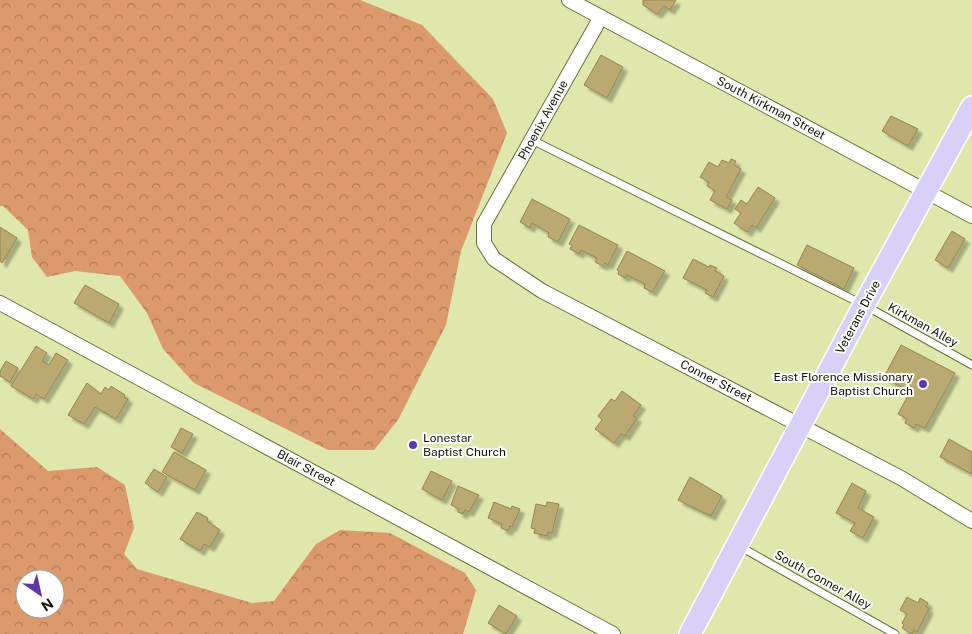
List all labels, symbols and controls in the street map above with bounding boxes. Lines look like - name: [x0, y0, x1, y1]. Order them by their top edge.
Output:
- street label: South Kirkman Street: [714, 73, 828, 143]
- street label: Phoenix Avenue: [515, 78, 571, 162]
- street label: Veterans Drive: [833, 278, 883, 356]
- street label: Kirkman Alley: [886, 300, 961, 350]
- street label: Conner Street: [678, 357, 754, 405]
- place label: East Florence Missionary Baptist Church: [774, 370, 914, 398]
- marker: East Florence Missionary Baptist Church: [917, 378, 929, 390]
- place label: Lonestar Baptist Church: [423, 431, 506, 459]
- marker: Lonestar Baptist Church: [407, 439, 419, 451]
- street label: Blair Street: [274, 447, 338, 489]
- street label: South Conner Alley: [772, 548, 874, 613]
- north arrow: [15, 569, 65, 619]
- text: N: [38, 595, 56, 614]

